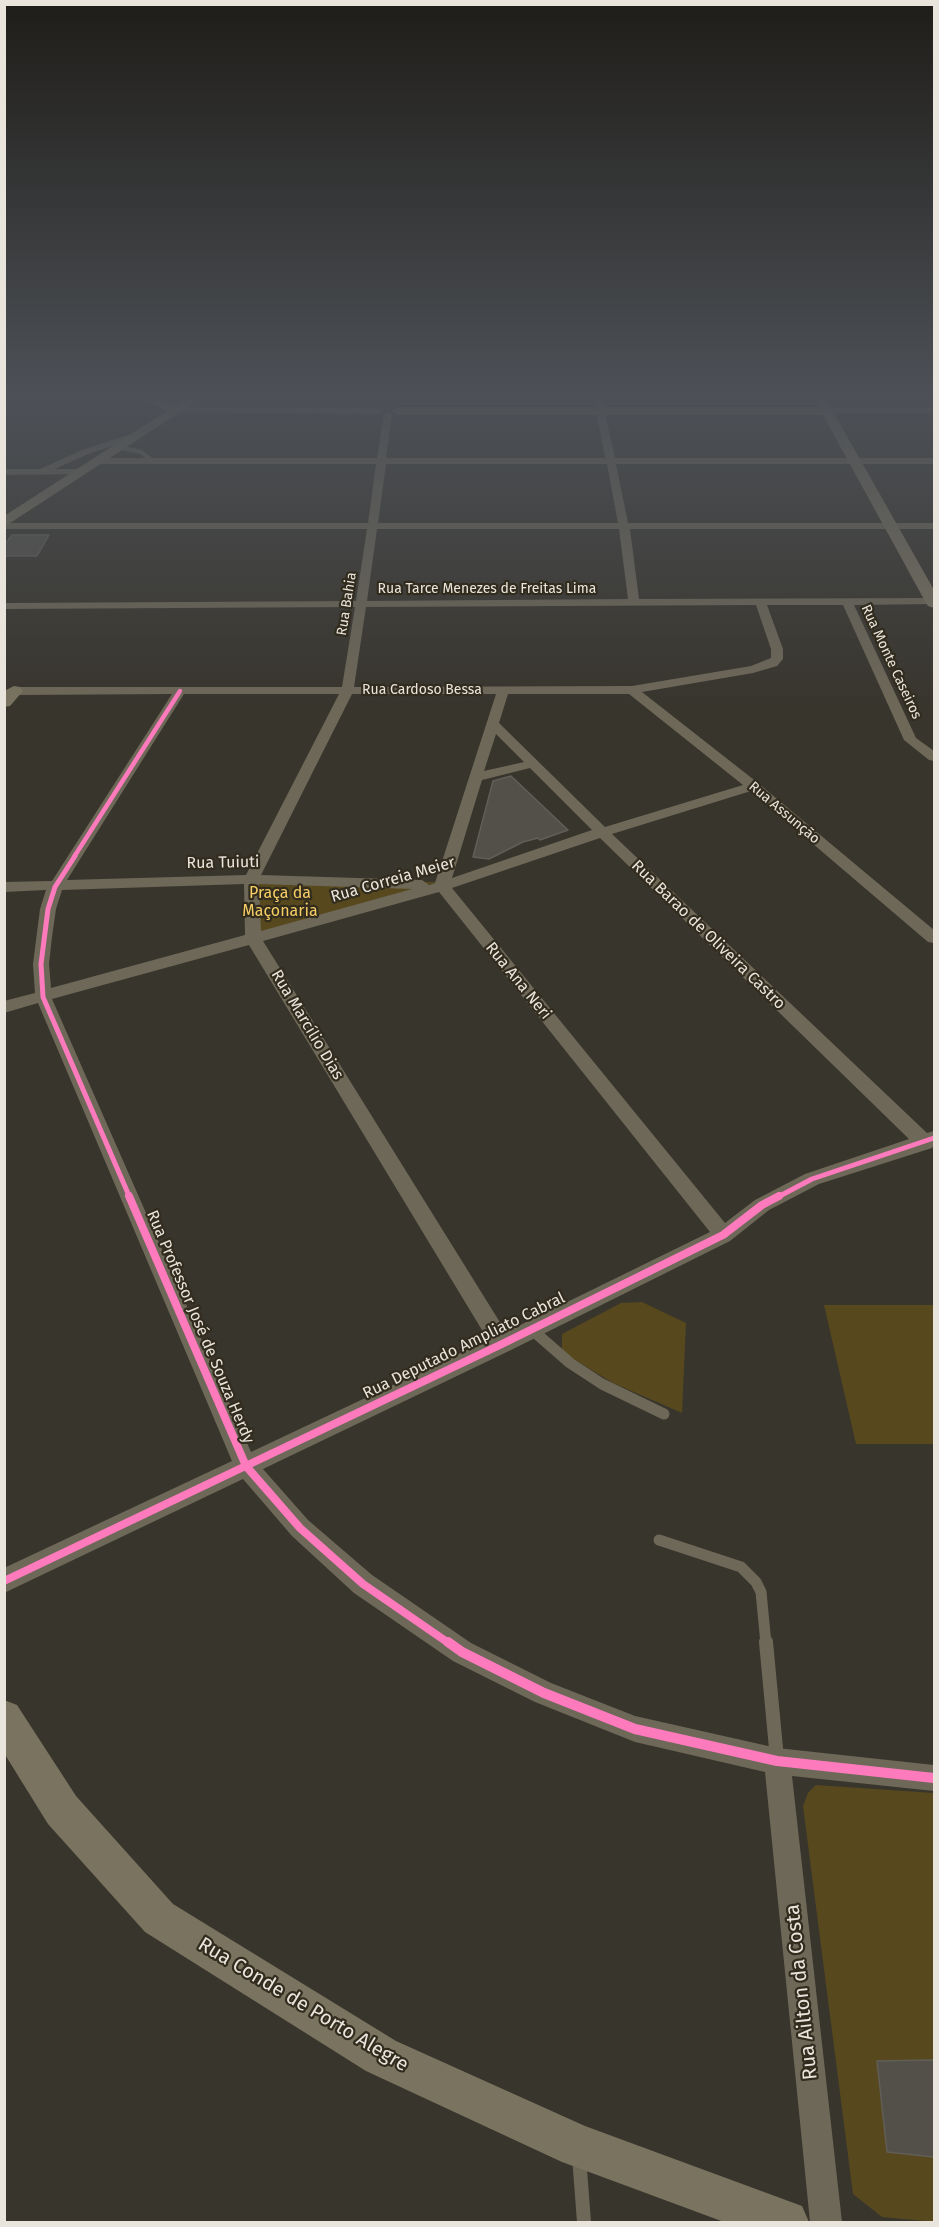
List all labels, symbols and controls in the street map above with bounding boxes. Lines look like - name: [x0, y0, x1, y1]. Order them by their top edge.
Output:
- street label: Rua Bahia: [334, 571, 360, 637]
- street label: Rua Tarce Menezes de Freitas Lima: [378, 581, 596, 597]
- street label: Rua Monte Caseiros: [857, 602, 925, 722]
- street label: Rua Cardoso Bessa: [362, 682, 482, 698]
- street label: Rua Assunção: [745, 778, 823, 848]
- street label: Rua Tuiuti: [186, 853, 260, 873]
- street label: Rua Correia Meier: [329, 853, 457, 907]
- street label: Rua Barao de Oliveira Castro: [627, 856, 789, 1014]
- park label: Praça da Maçonaria: [242, 884, 318, 922]
- street label: Rua Ana Neri: [481, 939, 555, 1023]
- street label: Rua Marcílio Dias: [267, 967, 347, 1083]
- street label: Rua Professor José de Souza Herdy: [142, 1208, 258, 1446]
- street label: Rua Deputado Ampliato Cabral: [360, 1289, 568, 1403]
- street label: Rua Ailton da Costa: [781, 1903, 823, 2081]
- street label: Rua Conde de Porto Alegre: [193, 1933, 413, 2077]

